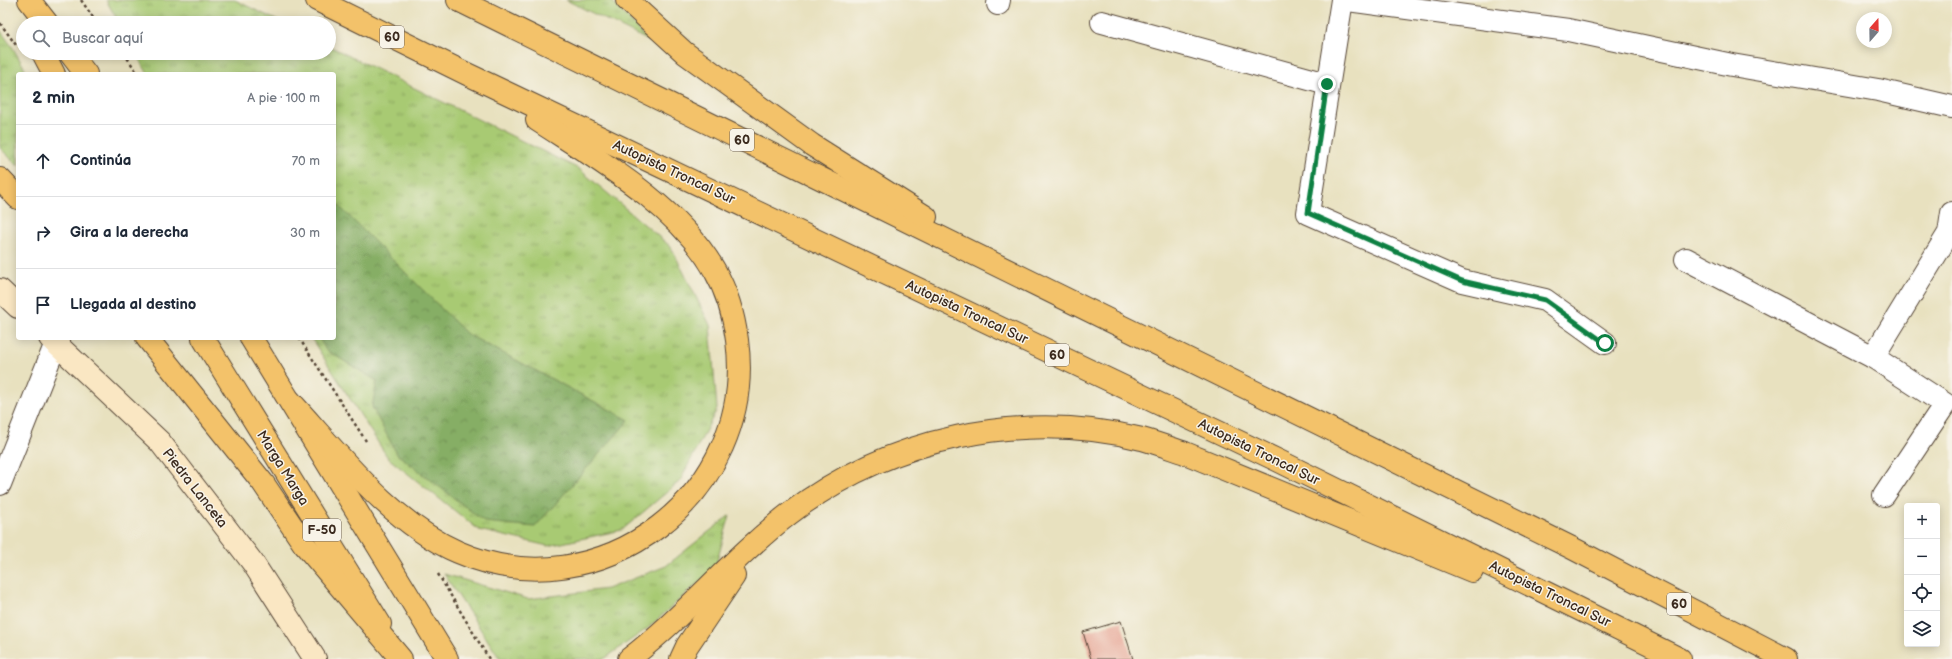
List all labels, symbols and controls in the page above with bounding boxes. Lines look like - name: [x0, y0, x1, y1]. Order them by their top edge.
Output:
- north arrow: [1856, 12, 1892, 48]
- search box: [16, 16, 336, 60]
- road number: 60: [380, 26, 404, 48]
- icon: search: [30, 27, 52, 49]
- text: Buscar aquí: [62, 29, 143, 48]
- route end: [1318, 75, 1336, 93]
- text: 2 min: [32, 88, 75, 108]
- text: A pie · 100 m: [247, 90, 320, 106]
- road number: 60: [730, 129, 754, 151]
- street label: Autopista Troncal Sur: [610, 136, 739, 208]
- icon: ahead: [32, 150, 54, 172]
- text: Continúa: [70, 151, 131, 170]
- text: 70 m: [292, 153, 320, 169]
- icon: right: [32, 222, 54, 244]
- text: Gira a la derecha: [70, 223, 189, 242]
- text: 30 m: [290, 225, 320, 241]
- street label: Autopista Troncal Sur: [903, 276, 1032, 348]
- icon: arrive: [32, 294, 54, 316]
- text: Llegada al destino: [70, 295, 196, 314]
- route start: [1596, 334, 1614, 352]
- road number: 60: [1045, 344, 1069, 366]
- street label: Autopista Troncal Sur: [1195, 415, 1323, 489]
- street label: Marga Marga: [253, 427, 313, 509]
- street label: Piedra Lanceta: [159, 445, 231, 531]
- map controls: [1904, 503, 1940, 647]
- button: +: [1904, 503, 1940, 539]
- road number: F-50: [303, 519, 341, 541]
- button: −: [1904, 539, 1940, 575]
- street label: Autopista Troncal Sur: [1486, 557, 1614, 631]
- button: locate: [1904, 575, 1940, 611]
- road number: 60: [1667, 593, 1691, 615]
- button: layers: [1904, 611, 1940, 647]

